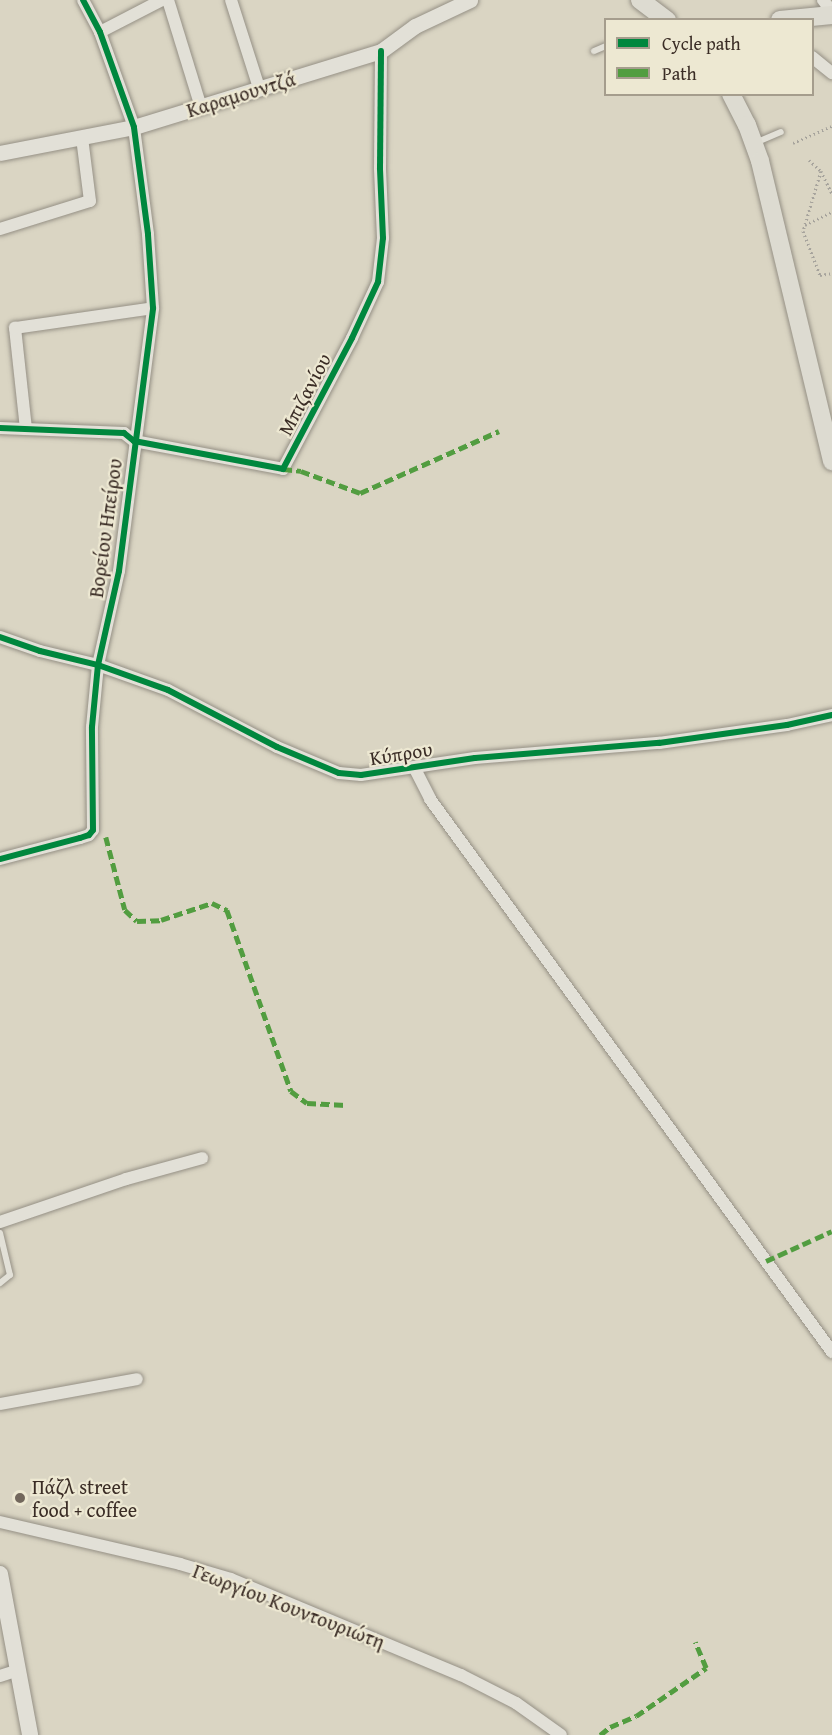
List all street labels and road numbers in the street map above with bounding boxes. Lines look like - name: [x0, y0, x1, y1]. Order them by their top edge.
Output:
- street label: Καραμουντζά: [184, 66, 298, 122]
- street label: Μπιζανίου: [272, 349, 336, 439]
- street label: Βορείου Ηπείρου: [83, 457, 127, 599]
- street label: Κύπρου: [368, 736, 434, 770]
- street label: Γεωργίου Κουντουριώτη: [190, 1558, 388, 1654]

